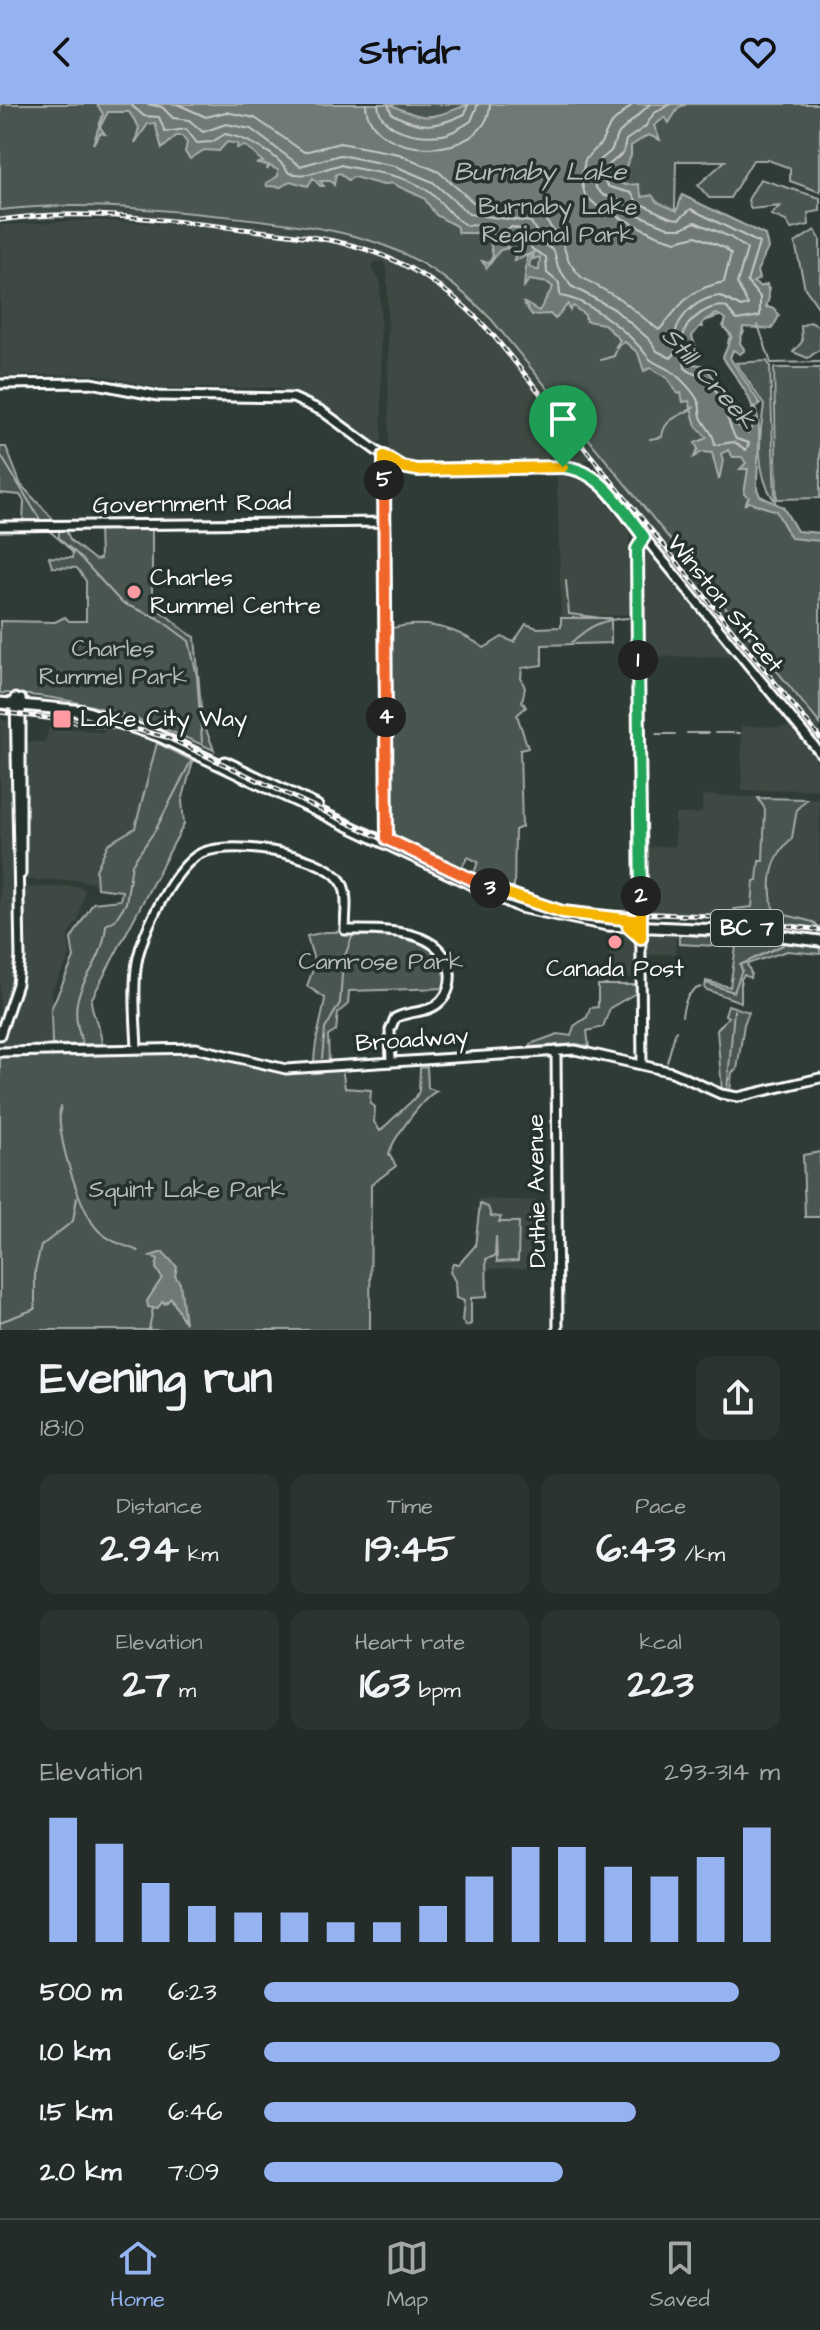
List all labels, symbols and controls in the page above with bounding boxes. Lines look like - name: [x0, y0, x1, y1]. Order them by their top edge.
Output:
- text: Stridr: [359, 27, 461, 78]
- icon: back: [40, 30, 84, 74]
- icon: heart: [736, 30, 780, 74]
- water label: Burnaby Lake: [454, 154, 628, 191]
- park label: Burnaby Lake Regional Park: [478, 190, 638, 253]
- water label: Still Creek: [653, 319, 765, 438]
- pin: [529, 385, 597, 467]
- icon: arrive: [541, 397, 585, 441]
- pin: 5: [364, 460, 404, 500]
- text: 5: [376, 464, 392, 495]
- street label: Government Road: [92, 485, 292, 523]
- street label: Winston Street: [659, 528, 792, 681]
- place label: Charles Rummel Centre: [150, 561, 321, 623]
- marker: Charles Rummel Centre: [125, 583, 143, 601]
- park label: Charles Rummel Park: [39, 632, 188, 694]
- pin: 1: [618, 640, 658, 680]
- text: 1: [637, 644, 639, 675]
- pin: 4: [366, 697, 406, 737]
- text: 4: [379, 701, 393, 732]
- place label: Lake City Way: [80, 702, 247, 737]
- marker: Lake City Way: [51, 708, 73, 730]
- pin: 3: [470, 868, 510, 908]
- text: 3: [484, 872, 496, 903]
- pin: 2: [621, 876, 661, 916]
- text: 2: [635, 880, 647, 911]
- road number: BC 7: [711, 910, 783, 946]
- marker: Canada Post: [606, 933, 624, 951]
- park label: Camrose Park: [299, 945, 464, 979]
- place label: Canada Post: [546, 952, 684, 986]
- street label: Broadway: [354, 1019, 470, 1062]
- street label: Duthie Avenue: [519, 1114, 555, 1268]
- park label: Squint Lake Park: [89, 1173, 286, 1207]
- text: Evening run: [40, 1349, 272, 1410]
- button: share: [696, 1356, 780, 1440]
- text: 18:10: [40, 1410, 84, 1446]
- text: Distance: [117, 1491, 202, 1522]
- text: Time: [387, 1491, 433, 1522]
- text: Pace: [635, 1491, 686, 1522]
- text: 2.94: [100, 1522, 179, 1577]
- text: 19:45: [365, 1522, 455, 1577]
- text: 6:43: [596, 1522, 676, 1577]
- text: km: [179, 1539, 218, 1570]
- text: /km: [676, 1539, 725, 1570]
- text: Elevation: [116, 1627, 203, 1658]
- text: Heart rate: [355, 1627, 465, 1658]
- text: kcal: [640, 1627, 682, 1658]
- text: 27: [123, 1658, 170, 1713]
- text: 163: [359, 1658, 410, 1713]
- text: 223: [628, 1658, 694, 1713]
- text: m: [170, 1675, 196, 1706]
- text: bpm: [410, 1675, 461, 1706]
- text: Elevation: [40, 1754, 142, 1790]
- text: 293–314 m: [664, 1754, 780, 1790]
- text: 500 m: [40, 1974, 122, 2010]
- text: 6:23: [168, 1974, 217, 2010]
- text: 1.0 km: [40, 2034, 110, 2070]
- text: 6:15: [168, 2034, 210, 2070]
- text: 1.5 km: [40, 2094, 112, 2130]
- text: 6:46: [168, 2094, 223, 2130]
- text: 2.0 km: [40, 2154, 122, 2190]
- text: 7:09: [168, 2154, 220, 2190]
- tab: Home: [110, 2236, 165, 2315]
- tab: Map: [385, 2236, 429, 2315]
- tab: Saved: [650, 2236, 710, 2315]

